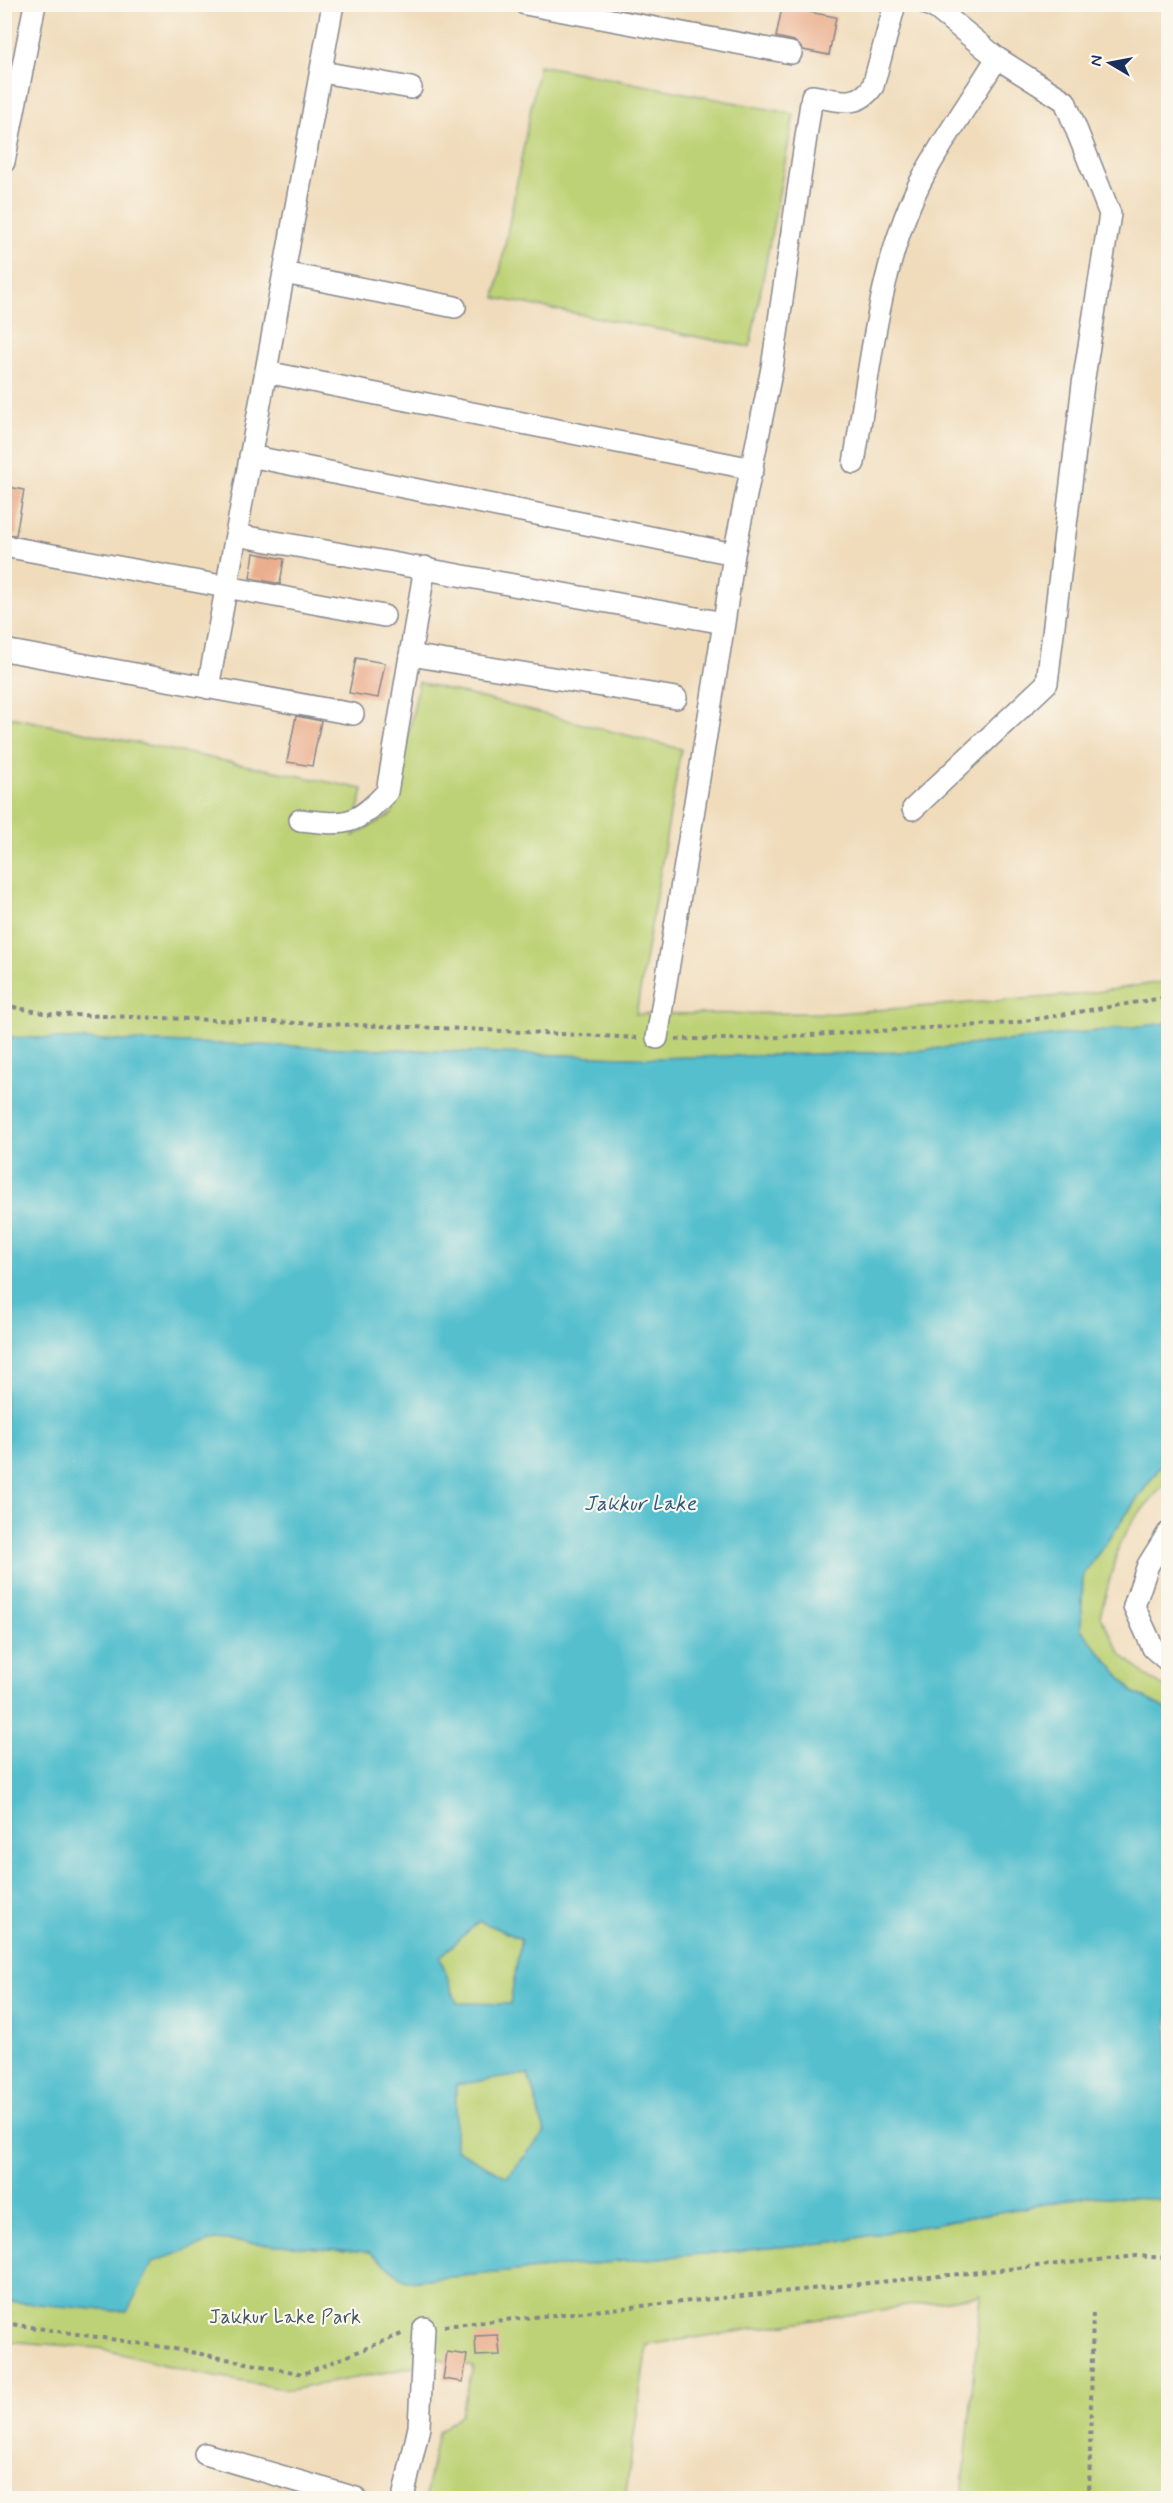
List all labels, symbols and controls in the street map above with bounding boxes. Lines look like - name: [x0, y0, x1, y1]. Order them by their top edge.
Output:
- north arrow: [1080, 33, 1140, 93]
- text: N: [1085, 54, 1108, 68]
- water label: Jakkur Lake: [584, 1490, 697, 1518]
- park label: Jakkur Lake Park: [209, 2304, 361, 2331]

